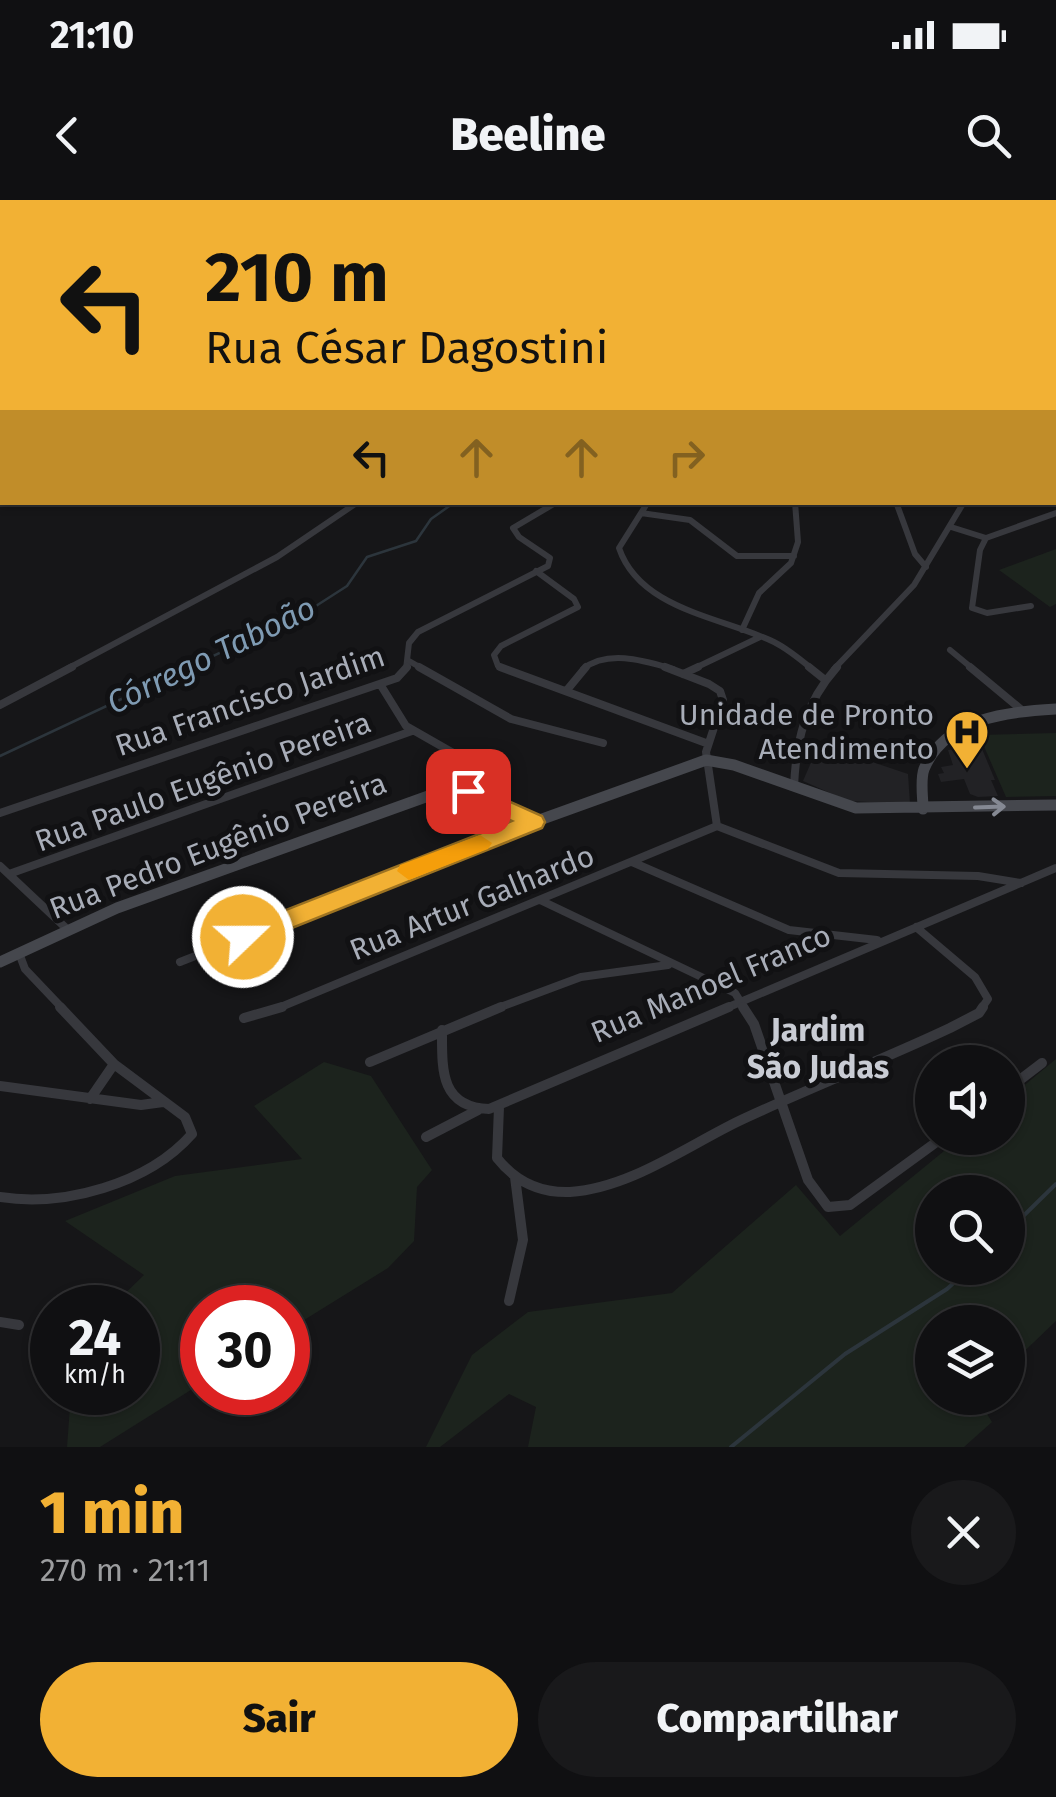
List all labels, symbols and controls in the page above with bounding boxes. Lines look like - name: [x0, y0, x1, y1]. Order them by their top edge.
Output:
- text: 21:10: [50, 12, 134, 58]
- icon: back: [40, 108, 95, 163]
- text: Beeline: [451, 108, 605, 162]
- icon: search: [961, 108, 1016, 163]
- text: 210 m: [205, 236, 389, 320]
- icon: left: [40, 240, 170, 370]
- text: Rua César Dagostini: [205, 321, 609, 375]
- icon: left: [344, 430, 399, 485]
- icon: ahead: [449, 430, 504, 485]
- icon: ahead: [554, 430, 609, 485]
- icon: right: [659, 430, 714, 485]
- water label: Córrego Taboão: [101, 588, 321, 722]
- street label: Rua Francisco Jardim: [111, 638, 389, 764]
- place label: Unidade de Pronto Atendimento: [679, 697, 934, 767]
- street label: Rua Paulo Eugênio Pereira: [30, 704, 376, 860]
- hospital icon: Unidade de Pronto Atendimento: [944, 709, 990, 770]
- pin: [426, 749, 511, 834]
- icon: arrive: [441, 764, 496, 819]
- street label: Rua Pedro Eugênio Pereira: [44, 765, 392, 927]
- one-way arrow: [973, 797, 1005, 816]
- street label: Rua Artur Galhardo: [345, 838, 599, 968]
- position arrow: [191, 885, 295, 989]
- street label: Rua Manoel Franco: [586, 917, 836, 1051]
- district label: Jardim São Judas: [747, 1011, 889, 1086]
- map controls: [915, 1045, 1025, 1415]
- button: sound: [915, 1045, 1025, 1155]
- button: search: [915, 1175, 1025, 1285]
- speed limit sign: 30: [180, 1285, 310, 1415]
- button: layers: [915, 1305, 1025, 1415]
- text: 24: [69, 1308, 121, 1368]
- text: km/h: [64, 1360, 126, 1390]
- text: 1 min: [40, 1477, 184, 1549]
- button: close: [911, 1480, 1016, 1585]
- text: 270 m · 21:11: [40, 1551, 210, 1589]
- button: Sair: [40, 1662, 518, 1777]
- button: Compartilhar: [538, 1662, 1016, 1777]

